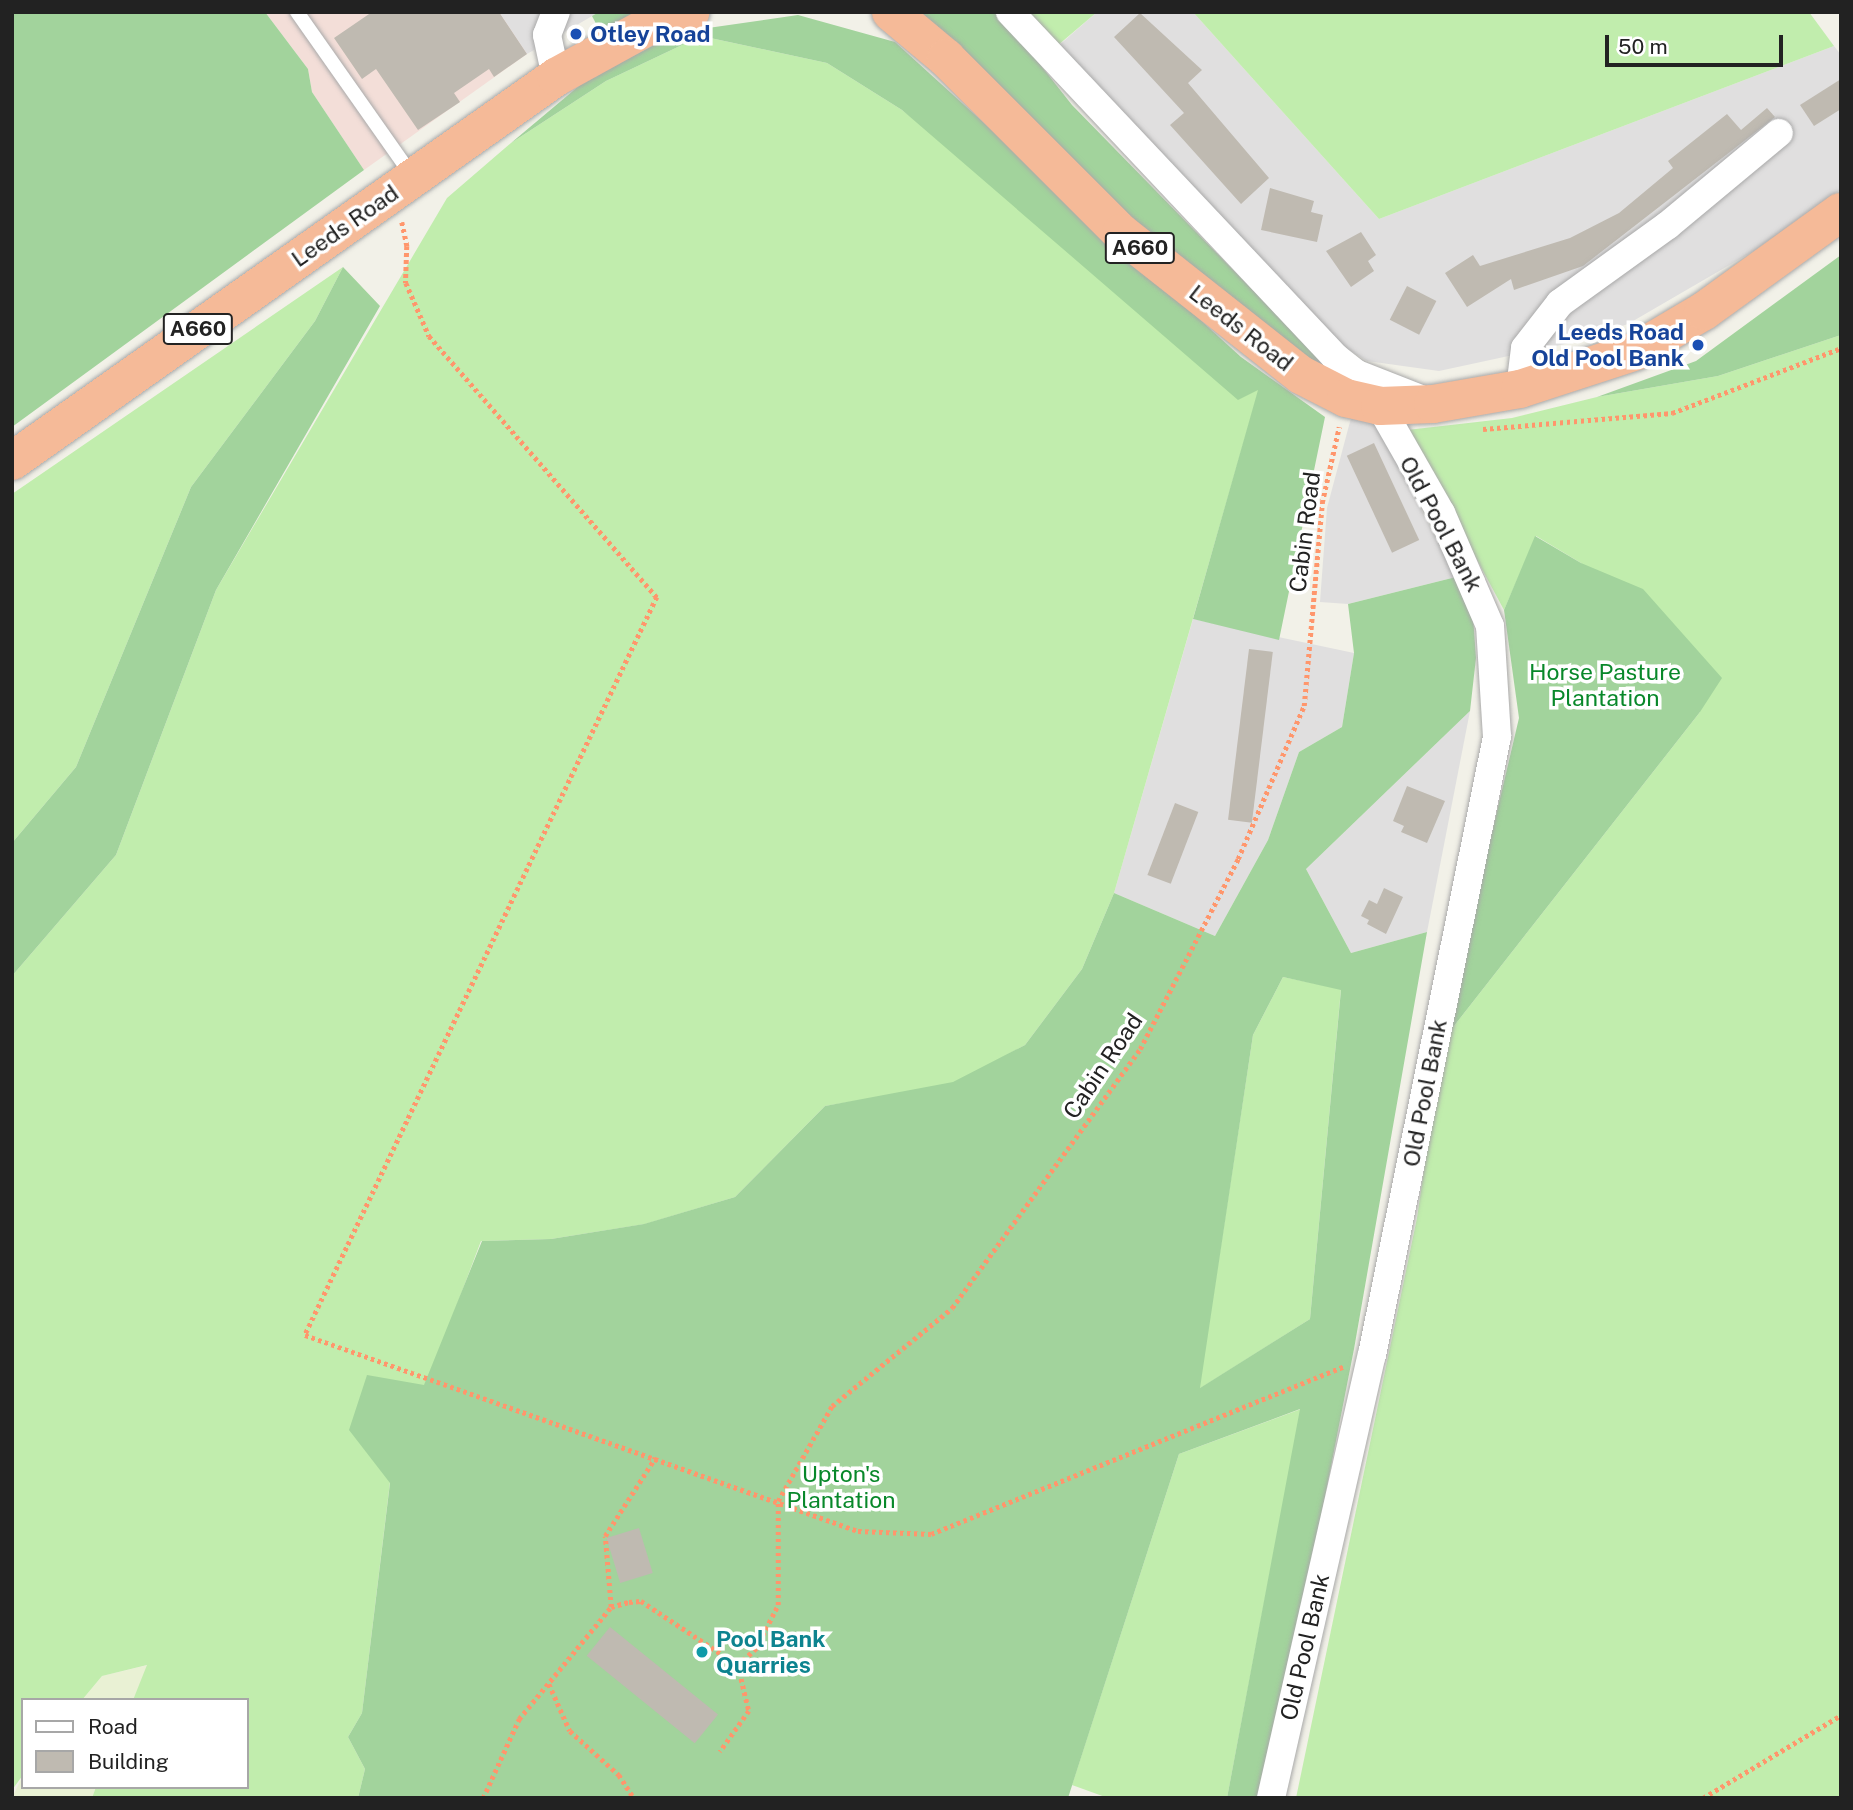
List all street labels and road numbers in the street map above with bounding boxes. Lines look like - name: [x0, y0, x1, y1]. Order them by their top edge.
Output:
- street label: Leeds Road: [286, 179, 404, 273]
- road number: A660: [1103, 230, 1177, 266]
- street label: Leeds Road: [1184, 279, 1298, 377]
- road number: A660: [161, 312, 235, 346]
- street label: Old Pool Bank: [1394, 451, 1488, 597]
- street label: Cabin Road: [1284, 470, 1326, 594]
- street label: Cabin Road: [1058, 1008, 1148, 1124]
- street label: Old Pool Bank: [1397, 1017, 1453, 1169]
- street label: Old Pool Bank: [1275, 1571, 1335, 1723]

